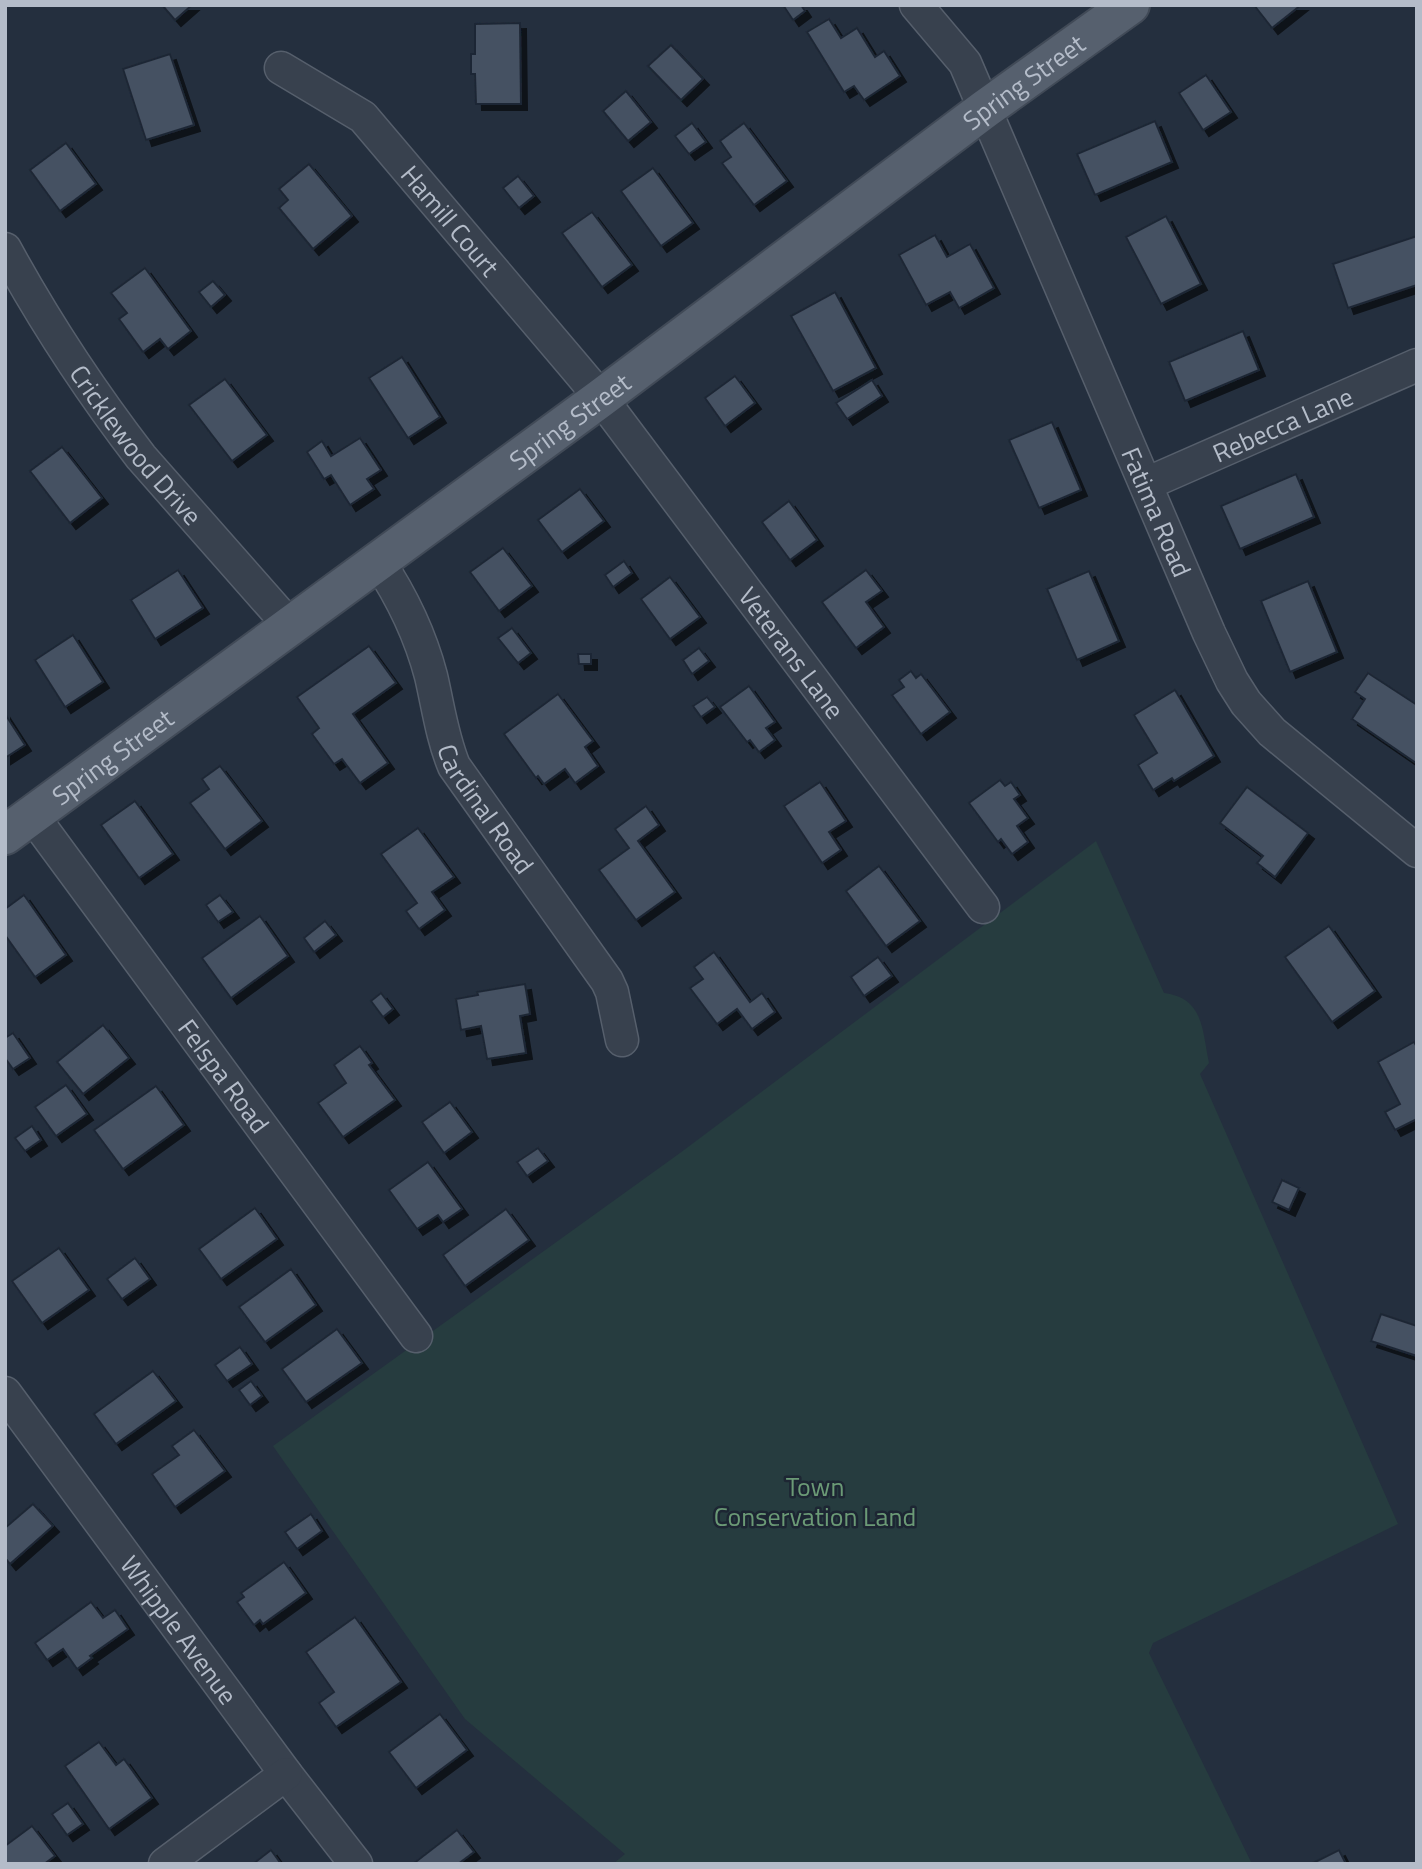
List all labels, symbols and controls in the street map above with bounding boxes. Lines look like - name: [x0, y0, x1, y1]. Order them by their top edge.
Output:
- street label: Spring Street: [954, 24, 1093, 139]
- street label: Hamill Court: [392, 156, 509, 285]
- street label: Cricklewood Drive: [61, 356, 212, 534]
- street label: Spring Street: [500, 363, 639, 479]
- street label: Rebecca Lane: [1206, 376, 1359, 472]
- street label: Fatima Road: [1112, 441, 1202, 583]
- street label: Veterans Lane: [730, 578, 854, 727]
- street label: Spring Street: [43, 698, 181, 814]
- street label: Cardinal Road: [428, 739, 544, 882]
- street label: Felspa Road: [169, 1011, 279, 1141]
- park label: Town Conservation Land: [714, 1467, 916, 1536]
- street label: Whipple Avenue: [111, 1547, 248, 1712]

